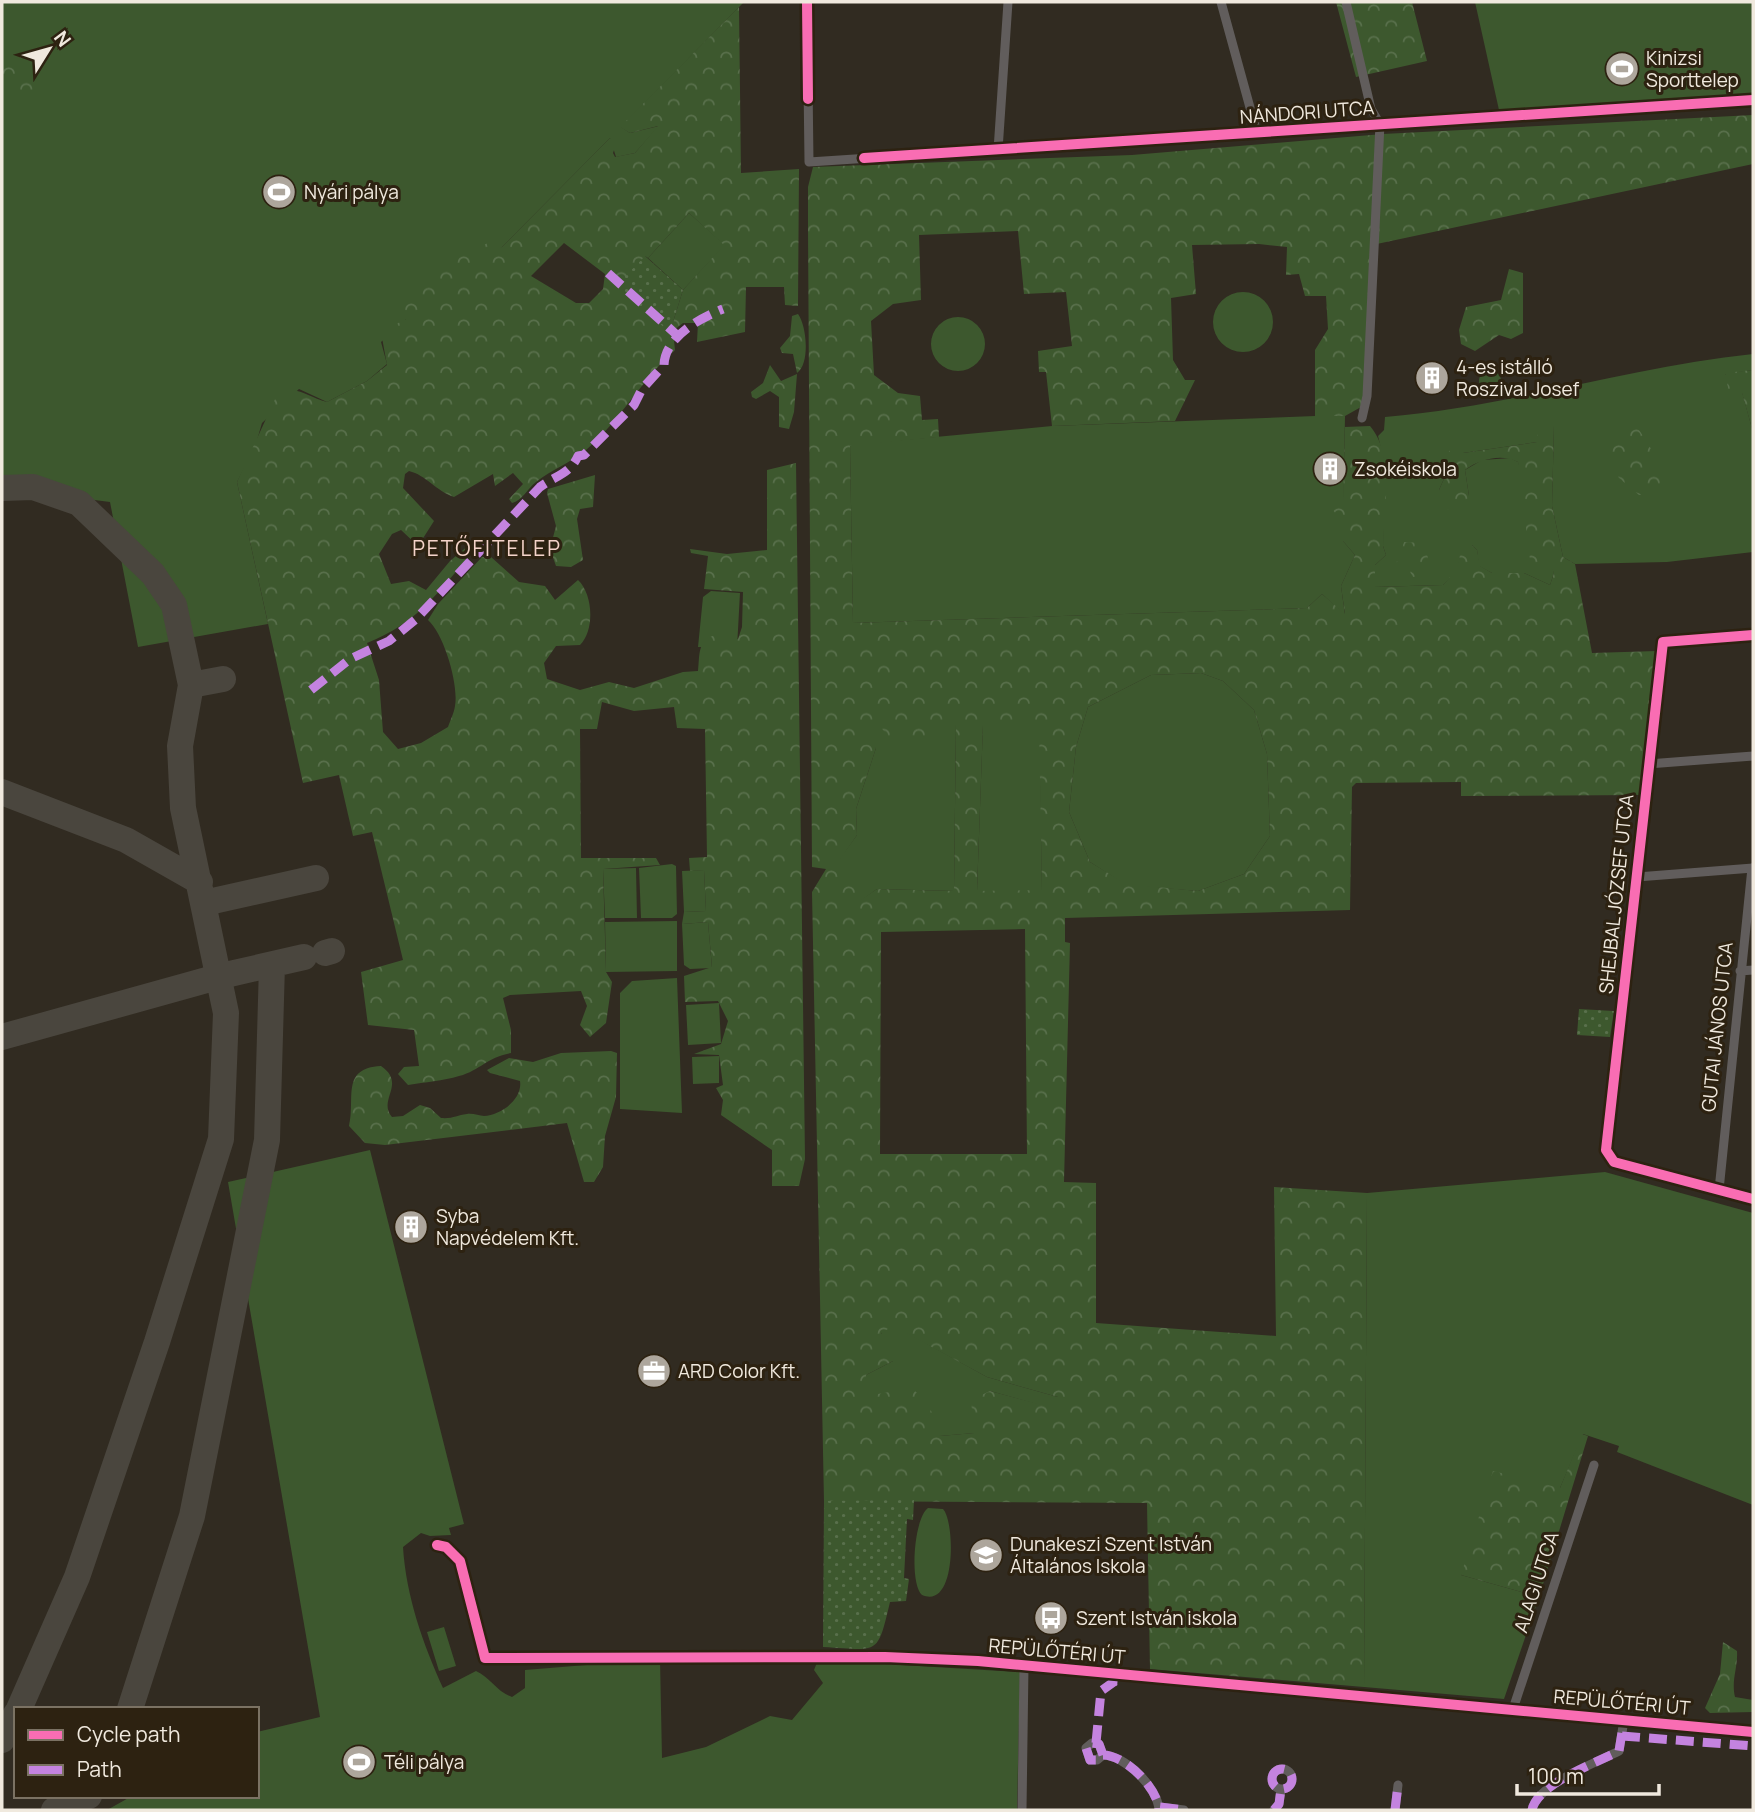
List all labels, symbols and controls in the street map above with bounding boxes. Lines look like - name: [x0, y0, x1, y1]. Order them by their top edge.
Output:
- north arrow: [14, 14, 84, 84]
- text: N: [48, 25, 77, 52]
- place label: Kinizsi Sporttelep: [1646, 45, 1739, 93]
- sports icon: Kinizsi Sporttelep: [1603, 50, 1641, 88]
- street label: NÁNDORI UTCA: [1239, 94, 1375, 130]
- sports icon: Nyári pálya: [260, 173, 298, 211]
- place label: Nyári pálya: [304, 179, 399, 205]
- place label: 4-es istálló Roszival Josef: [1456, 354, 1579, 402]
- building icon: 4-es istálló Roszival Josef: [1413, 359, 1451, 397]
- building icon: Zsokéiskola: [1311, 450, 1349, 488]
- place label: Zsokéiskola: [1354, 456, 1457, 482]
- district label: PETŐFITELEP: [412, 534, 562, 562]
- street label: SHEJBAL JÓZSEF UTCA: [1593, 793, 1639, 995]
- street label: GUTAI JÁNOS UTCA: [1695, 941, 1739, 1113]
- place label: Syba Napvédelem Kft.: [436, 1203, 579, 1251]
- building icon: Syba Napvédelem Kft.: [392, 1208, 430, 1246]
- office icon: ARD Color Kft.: [635, 1352, 673, 1390]
- place label: ARD Color Kft.: [678, 1358, 800, 1384]
- street label: ALAGI UTCA: [1507, 1528, 1565, 1636]
- place label: Dunakeszi Szent István Általános Iskola: [1010, 1531, 1212, 1579]
- school or university icon: Dunakeszi Szent István Általános Iskola: [967, 1536, 1005, 1574]
- bus stop icon: Szent István iskola: [1032, 1599, 1070, 1637]
- place label: Szent István iskola: [1076, 1605, 1237, 1631]
- street label: REPÜLŐTÉRI ÚT: [987, 1632, 1127, 1670]
- street label: REPÜLŐTÉRI ÚT: [1552, 1683, 1692, 1721]
- legend: [14, 1707, 259, 1798]
- text: Cycle path: [77, 1720, 180, 1748]
- sports icon: Téli pálya: [340, 1743, 378, 1781]
- place label: Téli pálya: [384, 1749, 464, 1775]
- scale bar: [1517, 1752, 1659, 1796]
- text: Path: [77, 1755, 122, 1783]
- text: 100 m: [1528, 1762, 1584, 1790]

